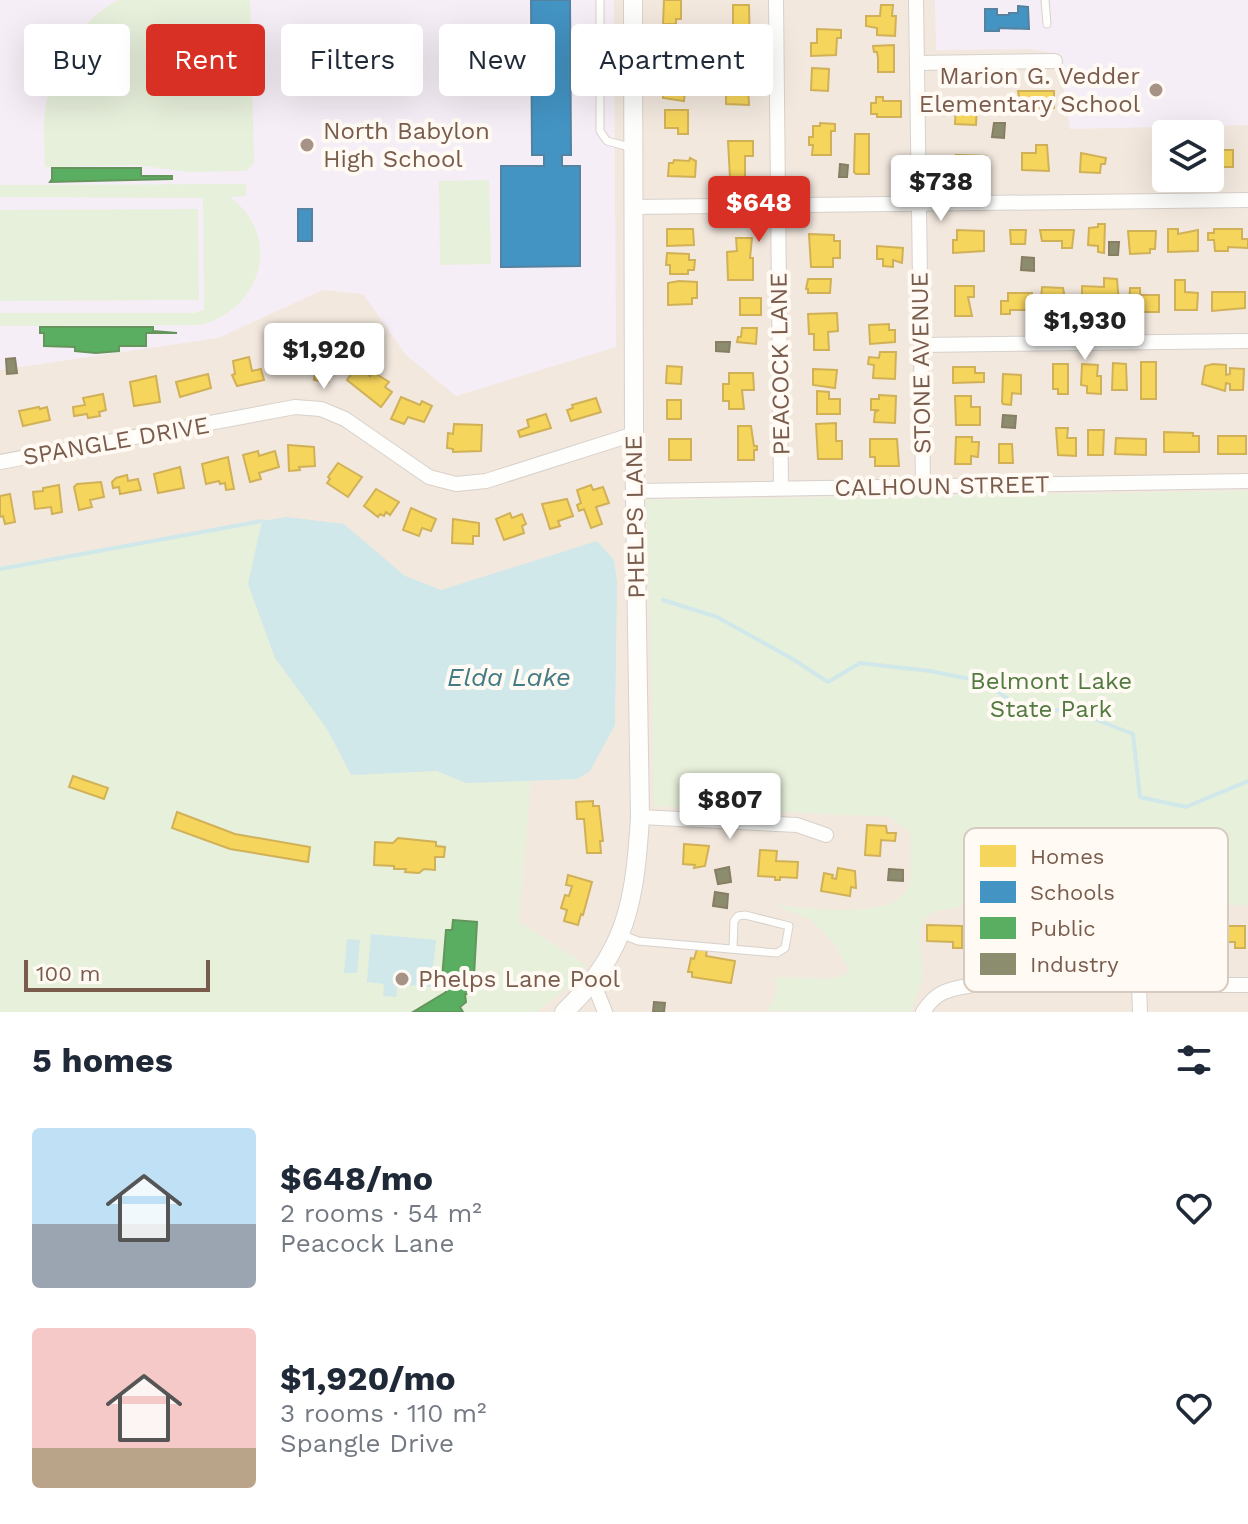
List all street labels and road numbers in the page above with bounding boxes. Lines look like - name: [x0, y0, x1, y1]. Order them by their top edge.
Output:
- street label: PEACOCK LANE: [764, 272, 796, 456]
- street label: STONE AVENUE: [905, 272, 937, 454]
- street label: SPANGLE DRIVE: [21, 411, 211, 471]
- street label: PHELPS LANE: [620, 435, 650, 599]
- street label: CALHOUN STREET: [834, 470, 1050, 502]

